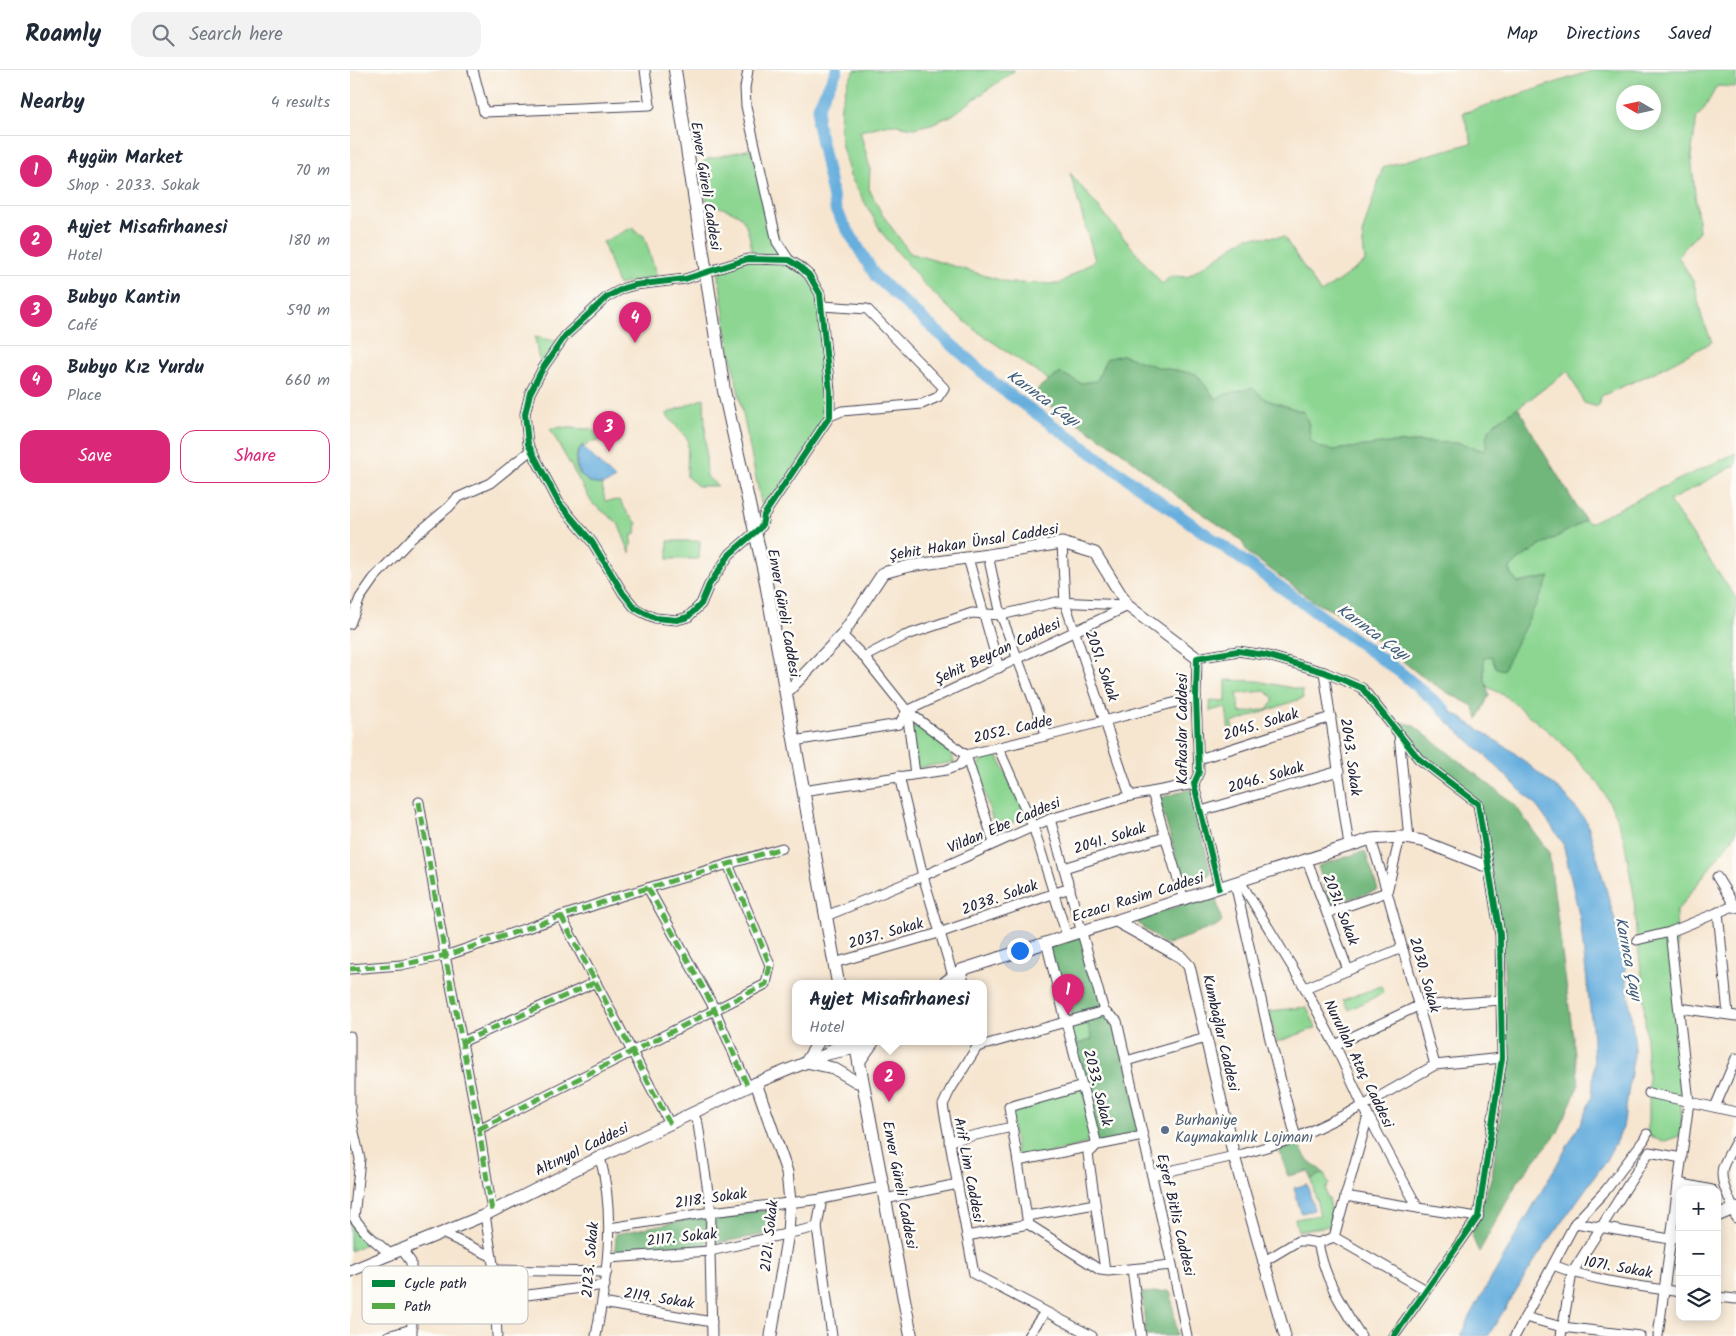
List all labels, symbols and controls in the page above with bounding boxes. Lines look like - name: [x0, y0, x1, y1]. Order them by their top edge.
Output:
- search box: [131, 12, 481, 57]
- text: Roamly: [25, 15, 101, 54]
- text: Search here: [189, 20, 283, 50]
- text: Map: [1506, 20, 1538, 49]
- text: Directions: [1566, 20, 1640, 49]
- text: Saved: [1668, 20, 1711, 49]
- icon: search: [149, 21, 177, 49]
- north arrow: [1616, 85, 1661, 130]
- text: Nearby: [20, 86, 85, 119]
- text: 4 results: [271, 90, 330, 115]
- street label: Enver Güreli Caddesi: [683, 120, 727, 253]
- text: Aygün Market: [67, 143, 183, 173]
- text: 1: [34, 158, 38, 183]
- text: 70 m: [295, 158, 330, 183]
- text: Shop · 2033. Sokak: [67, 173, 200, 198]
- text: Ayjet Misafirhanesi: [67, 213, 228, 243]
- text: 2: [31, 228, 41, 253]
- text: 180 m: [288, 228, 330, 253]
- text: Hotel: [67, 243, 102, 268]
- text: Bubyo Kantin: [67, 283, 180, 313]
- text: 3: [32, 298, 40, 323]
- text: 590 m: [286, 298, 330, 323]
- pin: 4: [619, 302, 651, 343]
- text: Café: [67, 313, 97, 338]
- text: Bubyo Kız Yurdu: [67, 353, 204, 383]
- water label: Karınca Çayı: [1001, 364, 1086, 435]
- text: 4: [32, 368, 40, 393]
- text: 660 m: [285, 368, 330, 393]
- text: Place: [67, 383, 101, 408]
- pin: 3: [593, 411, 625, 452]
- button: Save: [20, 430, 170, 483]
- button: Share: [180, 430, 330, 483]
- street label: Şehit Hakan Ünsal Caddesi: [888, 518, 1062, 568]
- street label: Enver Güreli Caddesi: [760, 547, 806, 680]
- water label: Karınca Çayı: [1331, 598, 1416, 669]
- street label: Şehit Beycan Caddesi: [931, 612, 1066, 692]
- street label: 2051. Sokak: [1078, 627, 1125, 706]
- street label: Kafkaslar Caddesi: [1171, 672, 1195, 785]
- street label: 2045. Sokak: [1220, 702, 1303, 748]
- street label: 2052. Cadde: [971, 709, 1055, 751]
- street label: 2043. Sokak: [1333, 716, 1367, 798]
- street label: 2046. Sokak: [1225, 755, 1308, 800]
- street label: Vildan Ebe Caddesi: [944, 791, 1066, 861]
- street label: 2041. Sokak: [1071, 816, 1150, 861]
- street label: Eczacı Rasim Caddesi: [1069, 866, 1208, 930]
- street label: 2031. Sokak: [1315, 871, 1365, 950]
- street label: 2038. Sokak: [959, 873, 1042, 922]
- street label: 2037. Sokak: [846, 912, 927, 956]
- water label: Karınca Çayı: [1608, 915, 1649, 1005]
- street label: 2030. Sokak: [1402, 934, 1447, 1017]
- your location: [1007, 938, 1033, 964]
- street label: Kumbağlar Caddesi: [1195, 972, 1245, 1095]
- pin: 1: [1052, 974, 1084, 1015]
- popup: [792, 980, 987, 1045]
- text: Ayjet Misafirhanesi: [809, 985, 970, 1015]
- street label: Nurullah Ataç Caddesi: [1316, 996, 1400, 1134]
- text: Hotel: [809, 1015, 845, 1040]
- street label: 2033. Sokak: [1076, 1047, 1118, 1130]
- pin: 2: [873, 1061, 905, 1102]
- place label: Burhaniye Kaymakamlık Lojmanı: [1175, 1109, 1313, 1150]
- street label: Arif Lim Caddesi: [946, 1115, 990, 1226]
- street label: Altınyol Caddesi: [531, 1116, 634, 1183]
- street label: Enver Güreli Caddesi: [875, 1119, 923, 1252]
- marker: Burhaniye Kaymakamlık Lojmanı: [1159, 1124, 1171, 1136]
- street label: Eşref Bitlis Caddesi: [1149, 1151, 1201, 1280]
- street label: 2118. Sokak: [673, 1182, 750, 1216]
- map controls: [1676, 1186, 1721, 1321]
- button: +: [1676, 1186, 1721, 1231]
- street label: 2121. Sokak: [754, 1198, 786, 1273]
- street label: 2123. Sokak: [576, 1220, 606, 1299]
- street label: 2117. Sokak: [646, 1222, 719, 1254]
- button: −: [1676, 1231, 1721, 1276]
- street label: 1071. Sokak: [1582, 1250, 1655, 1286]
- legend: [362, 1266, 528, 1324]
- text: Cycle path: [404, 1273, 467, 1295]
- button: layers: [1676, 1276, 1721, 1321]
- street label: 2119. Sokak: [622, 1282, 697, 1317]
- text: Path: [404, 1296, 431, 1318]

